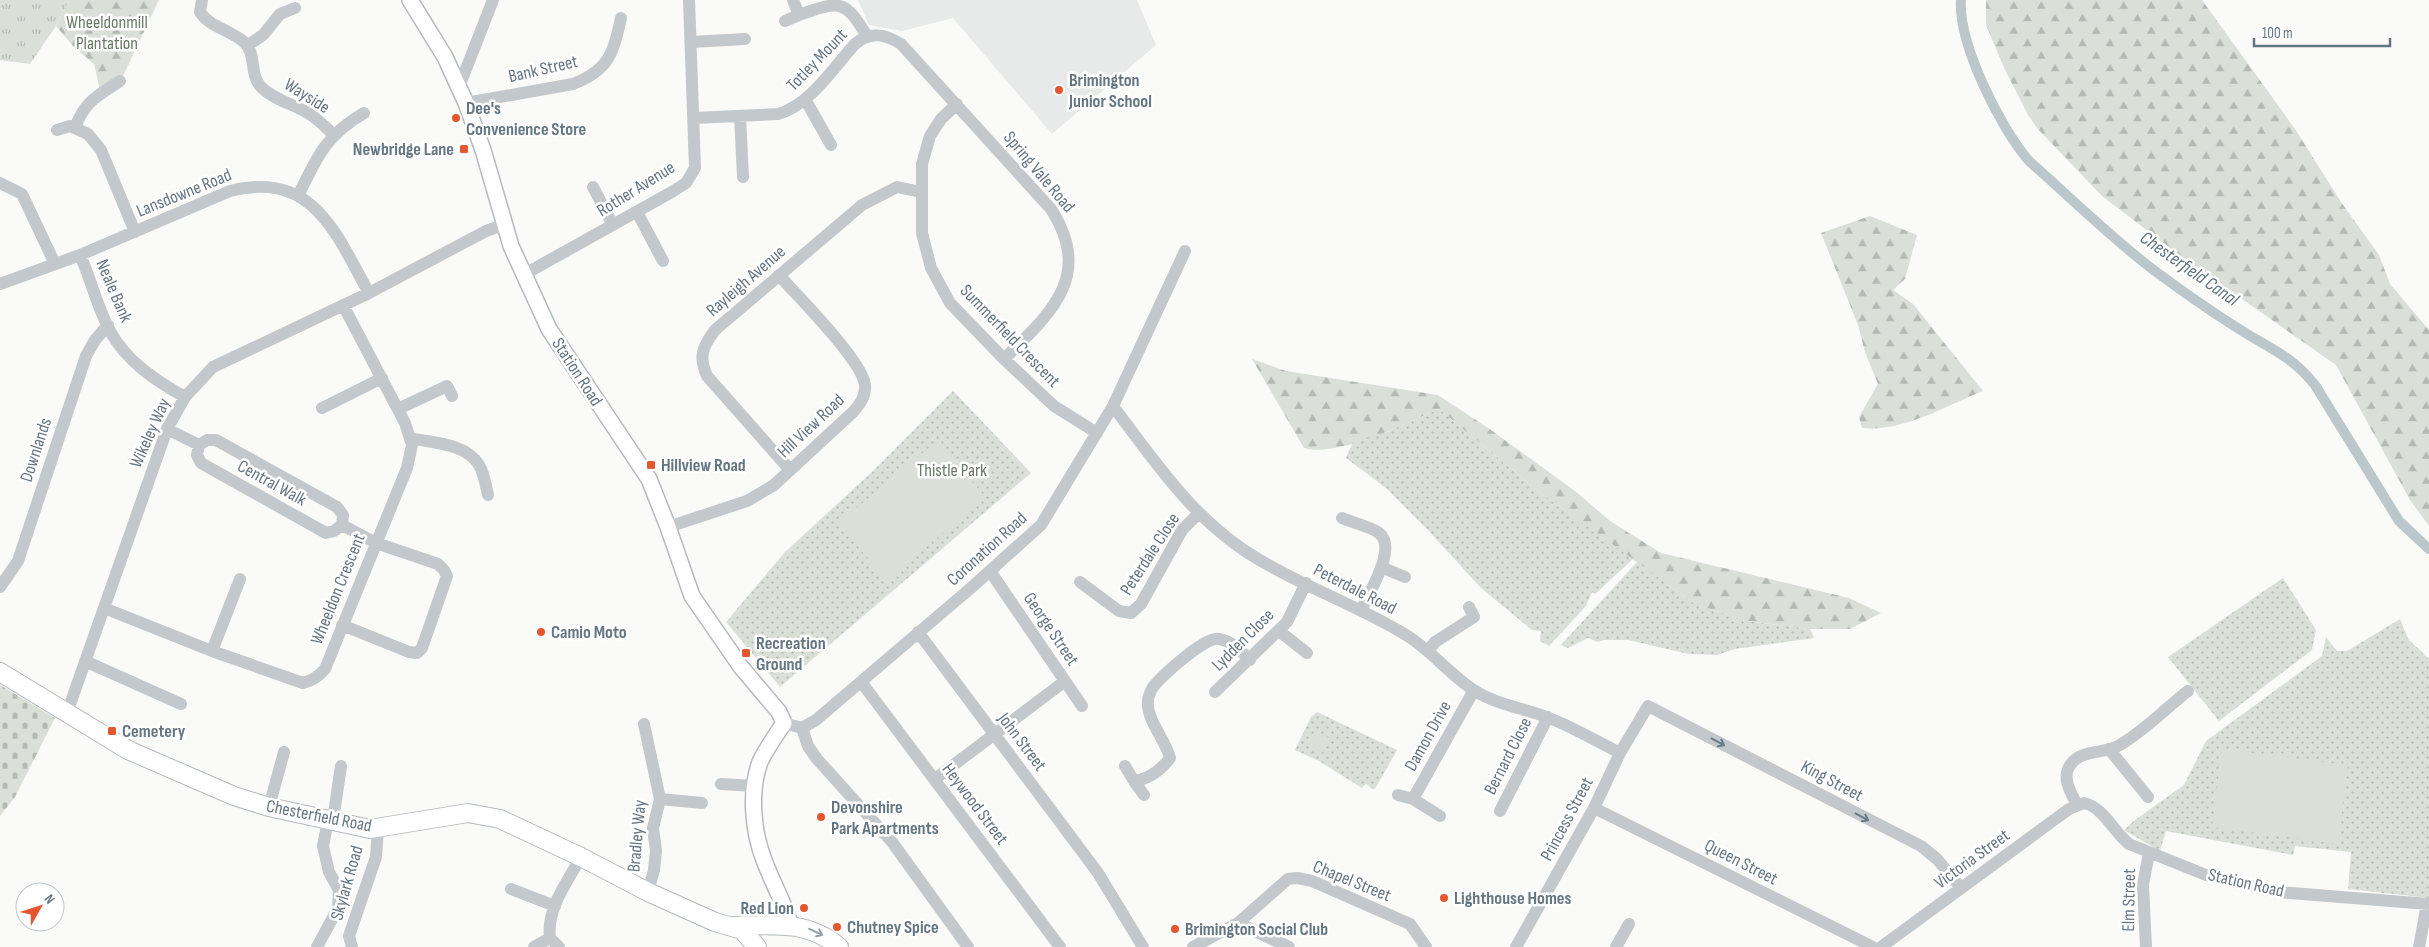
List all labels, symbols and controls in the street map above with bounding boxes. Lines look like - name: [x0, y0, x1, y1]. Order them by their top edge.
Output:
- park label: Wheeldonmill Plantation: [66, 12, 148, 54]
- scale bar: [2254, 15, 2390, 47]
- street label: Totley Mount: [782, 24, 852, 95]
- text: 100 m: [2262, 24, 2293, 43]
- street label: Bank Street: [506, 51, 580, 87]
- place label: Brimington Junior School: [1068, 70, 1152, 112]
- street label: Wayside: [280, 74, 334, 118]
- marker: Brimington Junior School: [1053, 84, 1065, 96]
- place label: Dee's Convenience Store: [466, 98, 586, 140]
- marker: Dee's Convenience Store: [450, 112, 462, 124]
- street label: Spring Vale Road: [999, 127, 1079, 217]
- place label: Newbridge Lane: [353, 139, 454, 160]
- marker: Newbridge Lane: [458, 143, 470, 155]
- street label: Rother Avenue: [593, 157, 679, 221]
- street label: Lansdowne Road: [133, 164, 235, 222]
- water label: Chesterfield Canal: [2135, 227, 2243, 312]
- street label: Rayleigh Avenue: [702, 241, 790, 321]
- street label: Neale Bank: [91, 256, 137, 326]
- street label: Summerfield Crescent: [956, 280, 1065, 392]
- street label: Station Road: [547, 334, 607, 410]
- street label: Hill View Road: [773, 390, 849, 462]
- street label: Wikeley Way: [125, 395, 175, 471]
- street label: Downlands: [16, 415, 56, 485]
- place label: Hillview Road: [661, 455, 746, 476]
- street label: Central Walk: [234, 456, 310, 511]
- marker: Hillview Road: [645, 459, 657, 471]
- park label: Thistle Park: [917, 460, 987, 481]
- street label: Coronation Road: [943, 508, 1031, 590]
- street label: Peterdale Close: [1116, 509, 1184, 599]
- street label: Wheeldon Crescent: [306, 530, 370, 647]
- street label: Peterdale Road: [1310, 559, 1400, 619]
- street label: George Street: [1019, 588, 1083, 670]
- street label: Lydden Close: [1208, 605, 1278, 675]
- place label: Camio Moto: [551, 622, 627, 643]
- marker: Camio Moto: [535, 626, 547, 638]
- place label: Recreation Ground: [756, 633, 826, 675]
- marker: Recreation Ground: [740, 647, 752, 659]
- street label: Damon Drive: [1400, 697, 1456, 775]
- street label: John Street: [993, 708, 1051, 776]
- street label: Bernard Close: [1480, 714, 1536, 798]
- place label: Cemetery: [122, 721, 186, 742]
- marker: Cemetery: [106, 725, 118, 737]
- one-way arrow: [1711, 737, 1726, 747]
- street label: King Street: [1797, 756, 1867, 806]
- street label: Heywood Street: [938, 759, 1013, 849]
- street label: Princess Street: [1536, 773, 1598, 864]
- street label: Chesterfield Road: [265, 795, 373, 837]
- place label: Devonshire Park Apartments: [831, 797, 939, 839]
- street label: Bradley Way: [623, 799, 651, 873]
- marker: Devonshire Park Apartments: [815, 811, 827, 823]
- one-way arrow: [1855, 812, 1870, 822]
- street label: Victoria Street: [1930, 824, 2014, 893]
- street label: Queen Street: [1701, 835, 1782, 890]
- street label: Skylark Road: [326, 843, 368, 923]
- street label: Chapel Street: [1310, 856, 1395, 906]
- street label: Station Road: [2206, 864, 2286, 902]
- street label: Elm Street: [2118, 868, 2140, 932]
- north arrow: [15, 882, 65, 932]
- place label: Lighthouse Homes: [1454, 888, 1572, 909]
- text: N: [41, 891, 59, 907]
- marker: Lighthouse Homes: [1438, 892, 1450, 904]
- place label: Red Lion: [740, 898, 794, 919]
- marker: Red Lion: [798, 902, 810, 914]
- place label: Chutney Spice: [847, 917, 939, 938]
- place label: Brimington Social Club: [1185, 919, 1328, 940]
- marker: Chutney Spice: [831, 921, 843, 933]
- marker: Brimington Social Club: [1169, 923, 1181, 935]
- one-way arrow: [808, 928, 823, 938]

